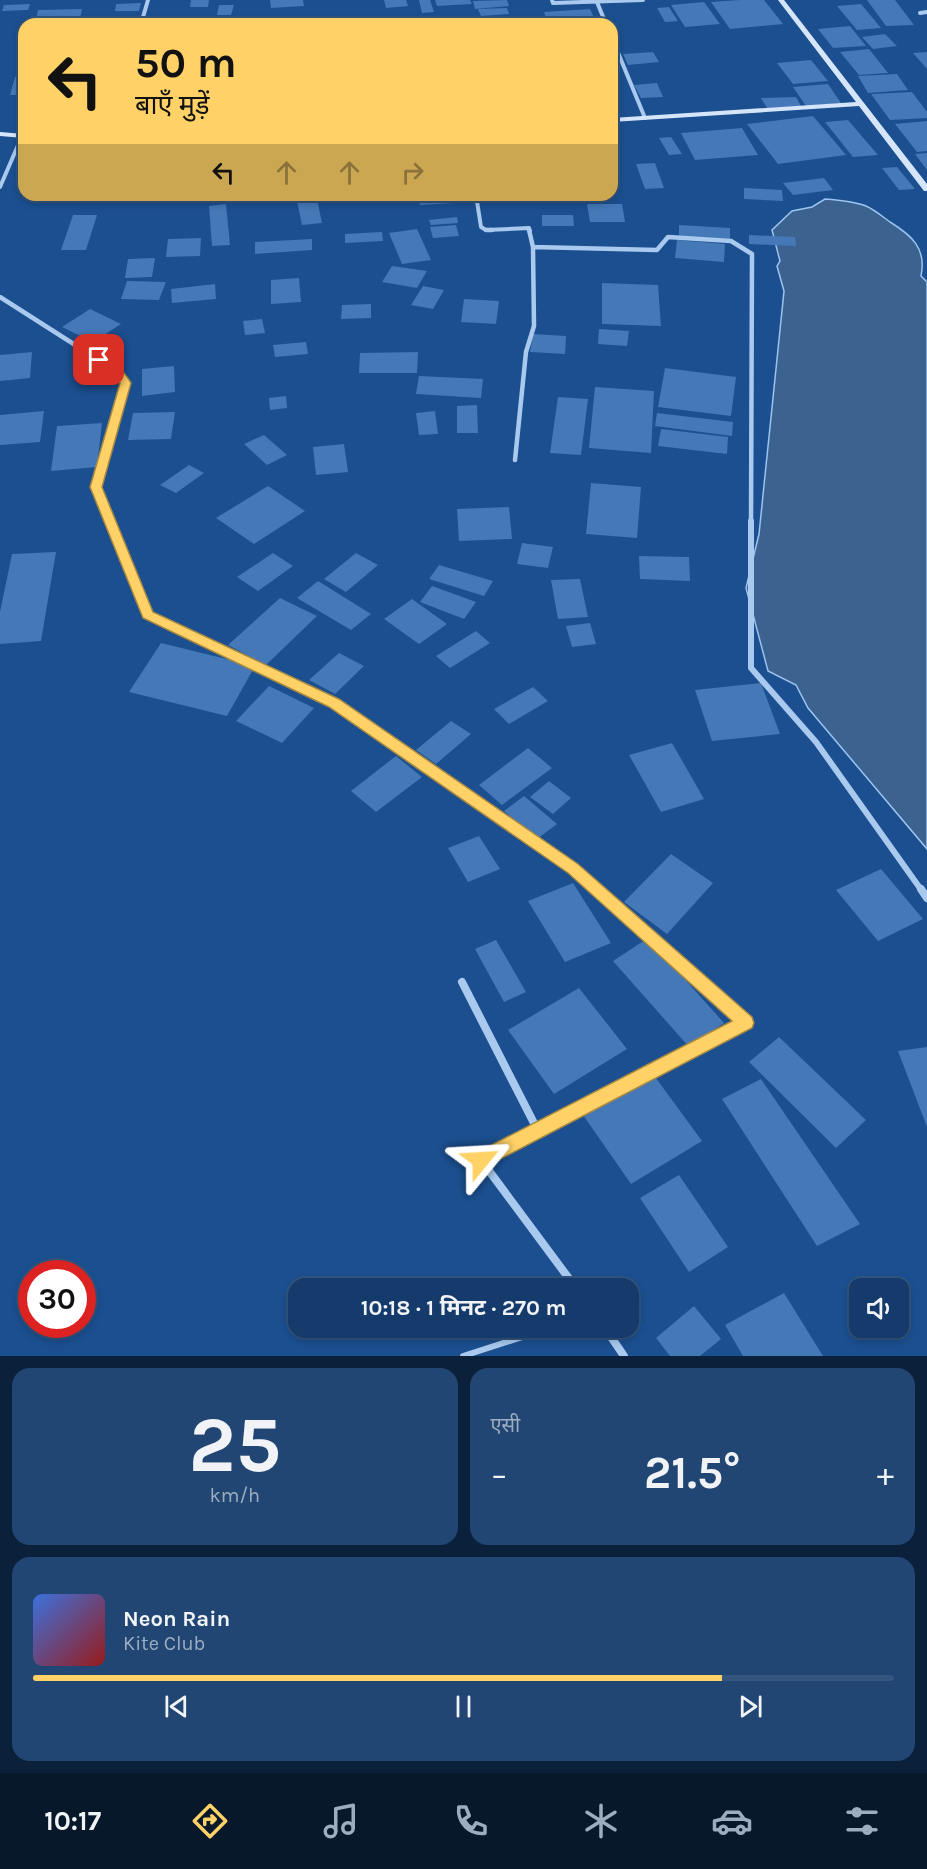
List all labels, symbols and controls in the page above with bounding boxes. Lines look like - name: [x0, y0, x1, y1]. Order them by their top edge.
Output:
- text: 50 m: [135, 38, 237, 88]
- icon: left: [36, 42, 114, 120]
- text: बाएँ मुड़ें: [135, 89, 209, 121]
- icon: left: [207, 156, 240, 189]
- icon: ahead: [270, 156, 303, 189]
- icon: ahead: [333, 156, 366, 189]
- icon: right: [396, 156, 429, 189]
- pin: [73, 334, 124, 385]
- icon: arrive: [82, 343, 115, 376]
- position arrow: [449, 1128, 513, 1192]
- speed limit sign: 30: [18, 1260, 96, 1338]
- map controls: [849, 1278, 909, 1338]
- button: sound: [849, 1278, 909, 1338]
- text: 10:18 · 1 मिनट · 270 m: [361, 1295, 566, 1321]
- text: 25: [188, 1399, 281, 1491]
- text: एसी: [491, 1414, 520, 1437]
- text: 21.5°: [644, 1447, 741, 1499]
- text: −: [491, 1455, 508, 1493]
- text: +: [877, 1455, 894, 1493]
- text: km/h: [209, 1484, 260, 1507]
- text: Neon Rain: [123, 1606, 230, 1632]
- text: Kite Club: [123, 1632, 205, 1655]
- icon: previous: [160, 1690, 193, 1723]
- icon: pause: [447, 1690, 480, 1723]
- icon: next: [734, 1690, 767, 1723]
- icon: directions: [189, 1800, 231, 1842]
- icon: music: [320, 1800, 362, 1842]
- icon: phone: [450, 1800, 492, 1842]
- icon: climate: [580, 1800, 622, 1842]
- icon: car: [711, 1800, 753, 1842]
- icon: filters: [841, 1800, 883, 1842]
- text: 10:17: [44, 1805, 101, 1837]

